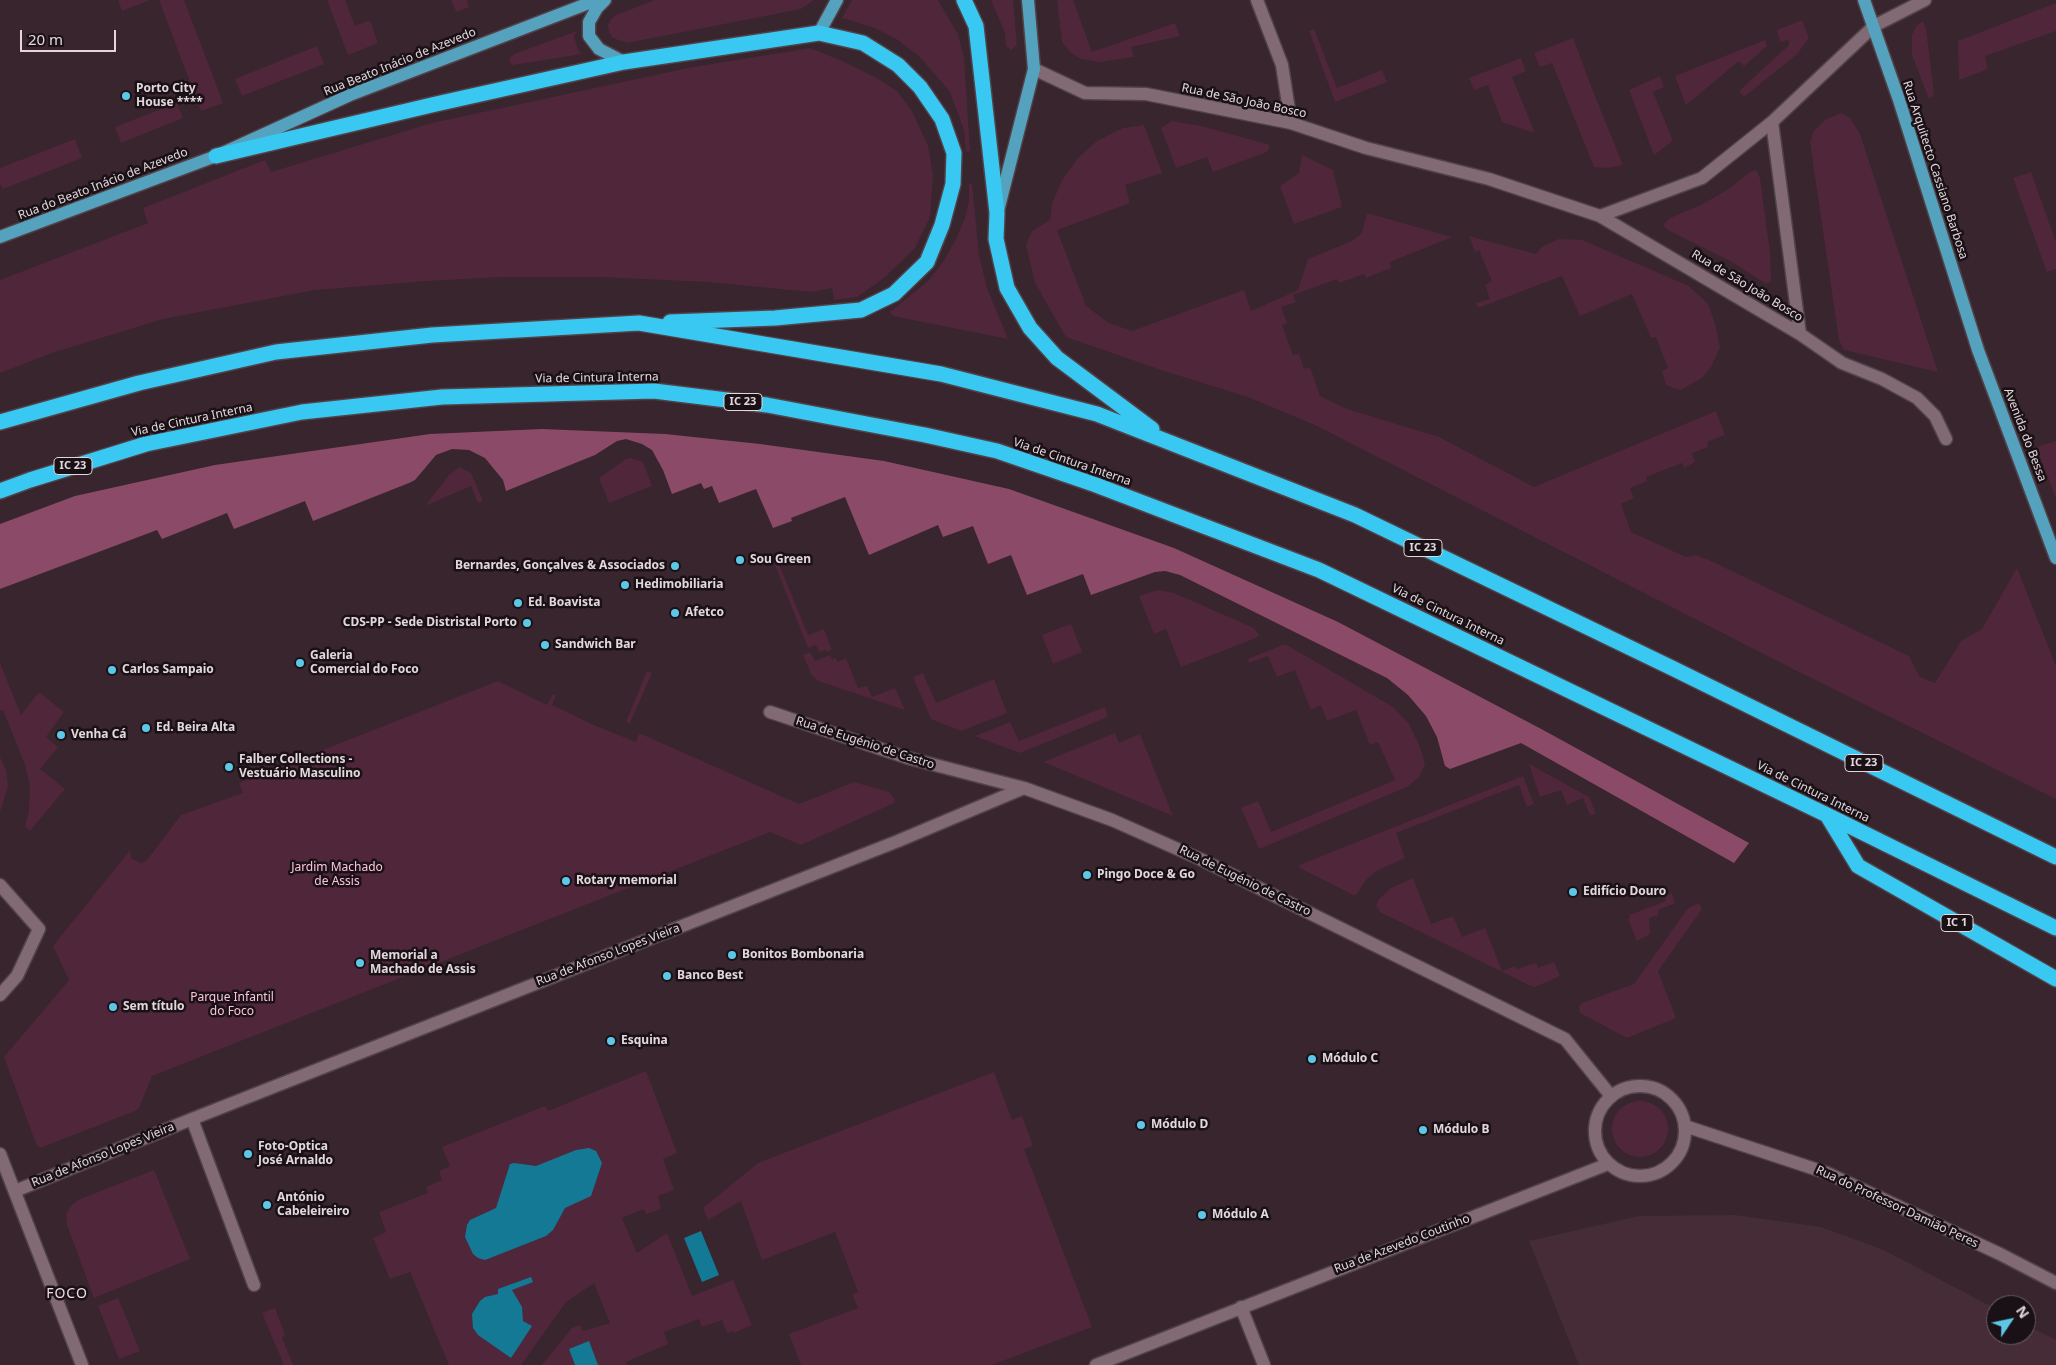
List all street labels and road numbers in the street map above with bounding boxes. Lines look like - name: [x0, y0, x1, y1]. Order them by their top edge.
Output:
- street label: Rua Beato Inácio de Azevedo: [322, 25, 478, 99]
- street label: Rua Arquitecto Cassiano Barbosa: [1899, 79, 1971, 261]
- street label: Rua de São João Bosco: [1180, 81, 1308, 121]
- street label: Rua do Beato Inácio de Azevedo: [16, 145, 190, 223]
- street label: Rua de São João Bosco: [1689, 247, 1805, 325]
- street label: Via de Cintura Interna: [535, 370, 659, 386]
- street label: Avenida do Bessa: [2001, 386, 2049, 484]
- road number: IC 23: [724, 394, 762, 411]
- street label: Via de Cintura Interna: [130, 400, 254, 440]
- street label: Via de Cintura Interna: [1011, 435, 1133, 489]
- road number: IC 23: [54, 458, 92, 474]
- road number: IC 23: [1404, 540, 1442, 556]
- street label: Via de Cintura Interna: [1389, 581, 1507, 649]
- street label: Rua de Eugénio de Castro: [794, 714, 936, 772]
- road number: IC 23: [1845, 754, 1883, 771]
- street label: Via de Cintura Interna: [1754, 758, 1872, 826]
- street label: Rua de Eugénio de Castro: [1177, 843, 1313, 919]
- road number: IC 1: [1941, 914, 1973, 931]
- street label: Rua de Afonso Lopes Vieira: [534, 921, 682, 989]
- street label: Rua de Afonso Lopes Vieira: [29, 1120, 177, 1190]
- street label: Rua do Professor Damião Peres: [1813, 1163, 1981, 1251]
- street label: Rua de Azevedo Coutinho: [1332, 1211, 1472, 1277]

